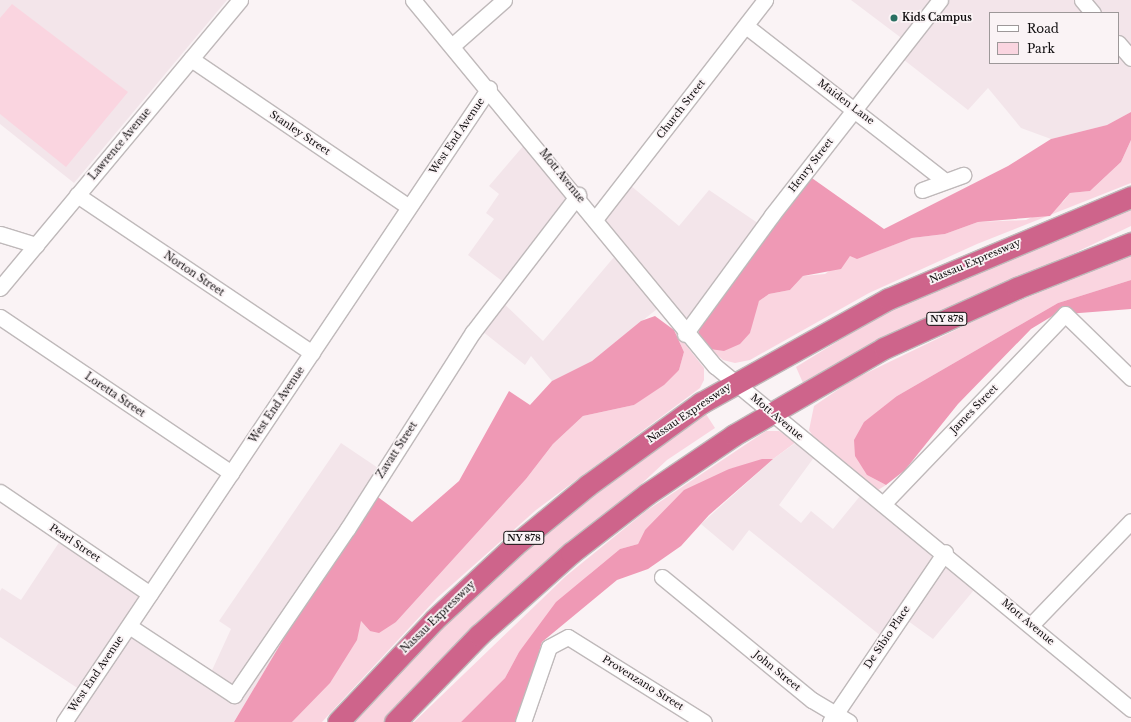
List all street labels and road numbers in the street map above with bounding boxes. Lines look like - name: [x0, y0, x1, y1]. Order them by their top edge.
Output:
- street label: Church Street: [654, 77, 708, 141]
- street label: Maiden Lane: [815, 77, 877, 127]
- street label: West End Avenue: [427, 95, 487, 177]
- street label: Lawrence Avenue: [86, 105, 154, 183]
- street label: Stanley Street: [267, 108, 333, 158]
- street label: Henry Street: [786, 135, 836, 195]
- street label: Mott Avenue: [537, 147, 587, 205]
- street label: Nassau Expressway: [928, 236, 1022, 286]
- street label: Norton Street: [162, 249, 226, 299]
- road number: NY 878: [926, 312, 968, 326]
- street label: West End Avenue: [247, 364, 307, 446]
- street label: Loretta Street: [83, 370, 147, 420]
- street label: Nassau Expressway: [645, 381, 733, 445]
- street label: James Street: [948, 382, 1000, 436]
- street label: Mott Avenue: [748, 391, 806, 443]
- street label: Zavatt Street: [374, 419, 420, 481]
- street label: Pearl Street: [47, 522, 103, 564]
- road number: NY 878: [503, 531, 545, 545]
- street label: Nassau Expressway: [399, 579, 477, 655]
- street label: Mott Avenue: [999, 596, 1057, 648]
- street label: De Sibio Place: [862, 603, 912, 671]
- street label: West End Avenue: [66, 633, 126, 715]
- street label: John Street: [751, 648, 803, 694]
- street label: Provenzano Street: [600, 653, 686, 713]

